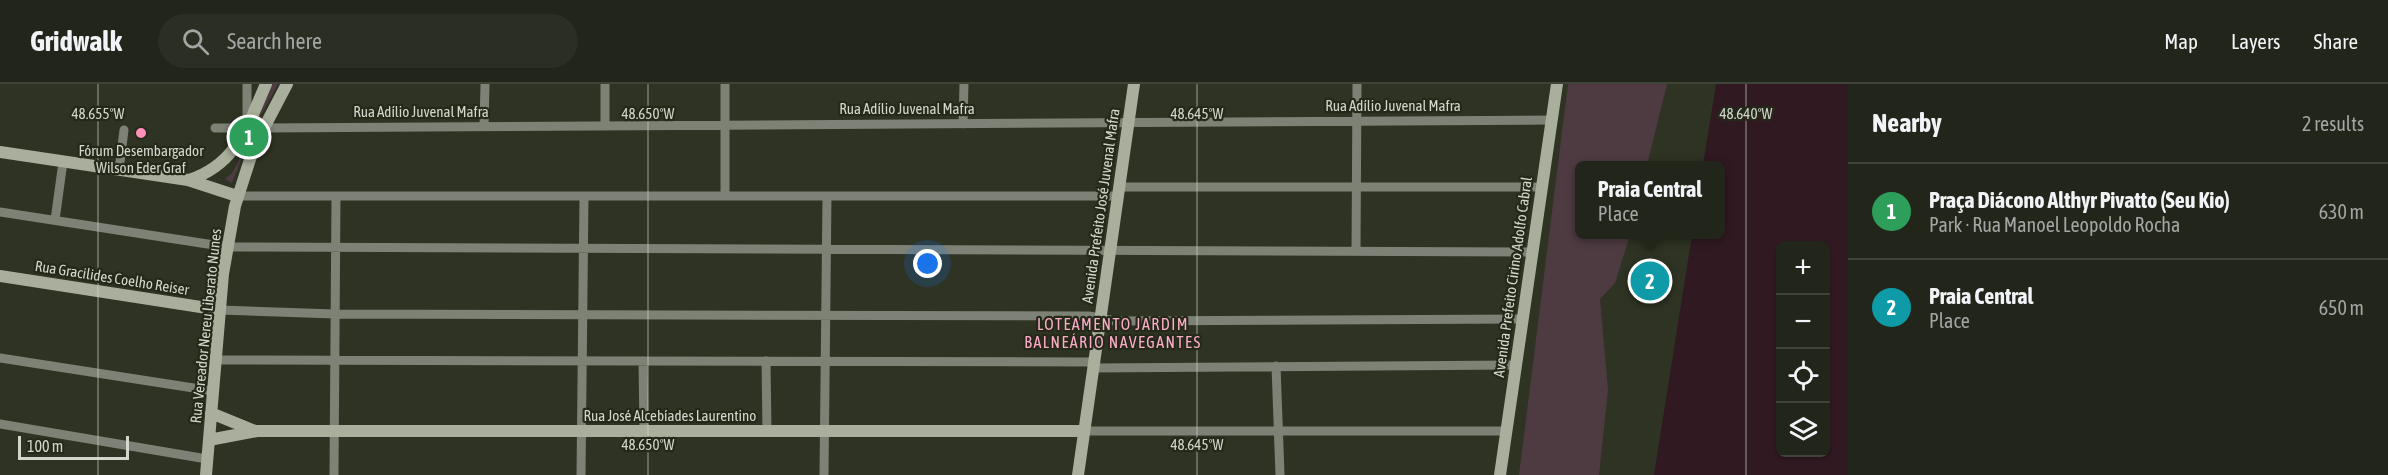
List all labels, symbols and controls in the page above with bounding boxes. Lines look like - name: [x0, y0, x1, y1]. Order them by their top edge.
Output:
- search box: [158, 14, 578, 68]
- text: Gridwalk: [30, 25, 122, 57]
- icon: search: [179, 25, 212, 58]
- text: Search here: [227, 28, 322, 54]
- text: Map: [2164, 29, 2198, 53]
- text: Layers: [2231, 29, 2281, 53]
- text: Share: [2314, 29, 2358, 53]
- street label: Rua Adílio Juvenal Mafra: [1325, 97, 1461, 114]
- street label: Rua Adílio Juvenal Mafra: [839, 100, 975, 117]
- street label: Rua Adílio Juvenal Mafra: [353, 103, 489, 120]
- text: 48.655°W: [72, 105, 125, 122]
- text: 48.650°W: [622, 105, 675, 122]
- text: 48.645°W: [1171, 105, 1224, 122]
- text: 48.640°W: [1720, 105, 1773, 122]
- street label: Avenida Prefeito José Juvenal Mafra: [1078, 107, 1123, 305]
- text: Nearby: [1872, 108, 1942, 138]
- text: 2 results: [2302, 112, 2364, 135]
- pin: 1: [230, 115, 268, 160]
- marker: Fórum Desembargador Wilson Eder Graf: [134, 126, 148, 140]
- place label: Fórum Desembargador Wilson Eder Graf: [78, 142, 204, 176]
- popup: [1575, 161, 1725, 239]
- street label: Avenida Prefeito Cirino Adolfo Cabral: [1490, 176, 1535, 378]
- text: Praia Central: [1598, 176, 1702, 202]
- text: Praça Diácono Althyr Pivatto (Seu Kio): [1929, 187, 2230, 213]
- text: 1: [1887, 200, 1896, 223]
- text: 630 m: [2319, 200, 2364, 223]
- text: Place: [1598, 202, 1639, 225]
- text: Park · Rua Manoel Leopoldo Rocha: [1929, 213, 2180, 236]
- street label: Rua Vereador Nereu Liberato Nunes: [187, 228, 224, 424]
- map controls: [1776, 241, 1830, 457]
- button: +: [1776, 241, 1830, 295]
- your location: [913, 249, 942, 278]
- street label: Rua Gracilides Coelho Reiser: [34, 257, 191, 298]
- pin: 2: [1630, 258, 1670, 304]
- text: Praia Central: [1929, 283, 2033, 309]
- button: −: [1776, 295, 1830, 349]
- text: 2: [1887, 296, 1896, 319]
- text: 650 m: [2319, 296, 2364, 319]
- text: Place: [1929, 309, 1970, 332]
- district label: LOTEAMENTO JARDIM BALNEÁRIO NAVEGANTES: [1024, 315, 1202, 351]
- button: locate: [1776, 349, 1830, 403]
- button: layers: [1776, 403, 1830, 457]
- street label: Rua José Alcebíades Laurentino: [584, 407, 756, 424]
- scale bar: [18, 433, 129, 460]
- text: 48.650°W: [622, 436, 675, 453]
- text: 48.645°W: [1171, 436, 1224, 453]
- text: 100 m: [27, 437, 63, 455]

